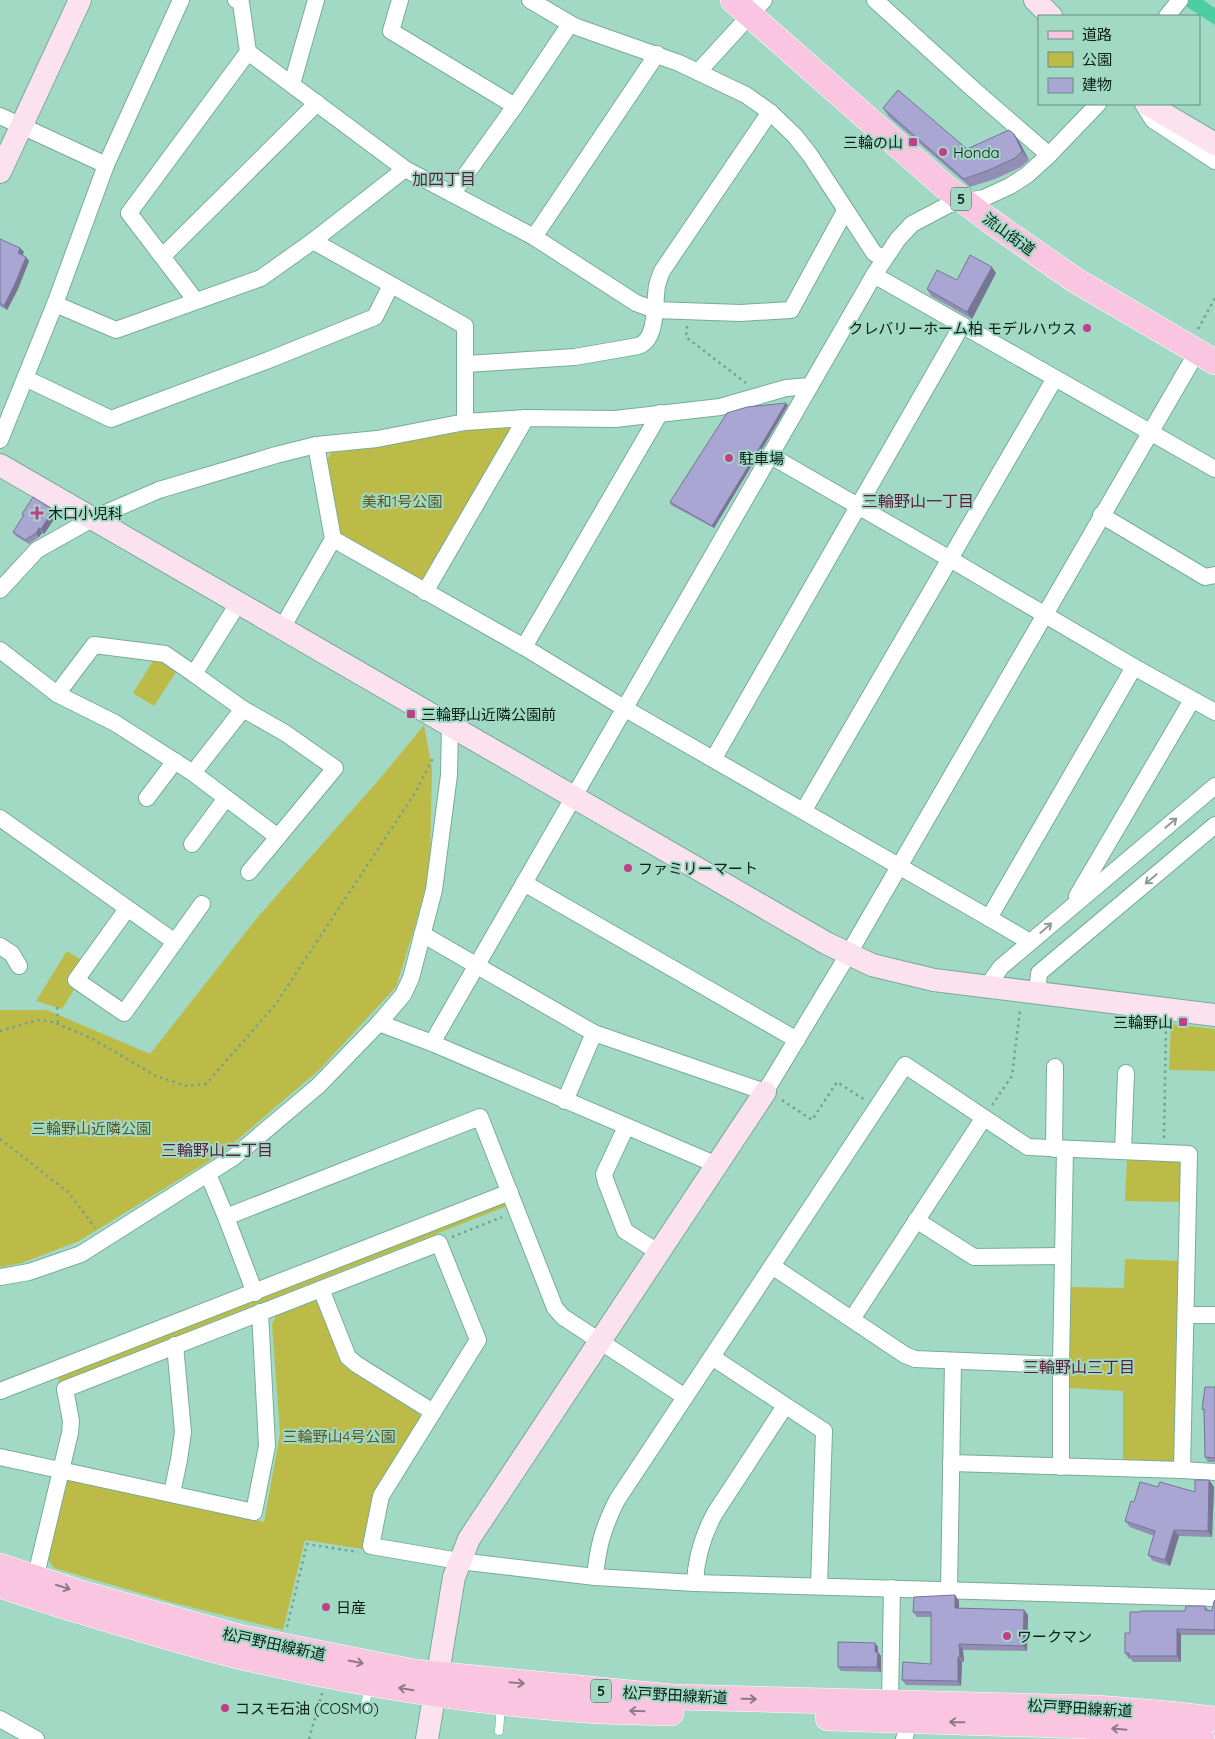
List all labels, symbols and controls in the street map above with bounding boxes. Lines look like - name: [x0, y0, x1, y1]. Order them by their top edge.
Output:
- legend: [1038, 15, 1200, 105]
- text: 道路: [1082, 25, 1112, 44]
- text: 公園: [1082, 50, 1112, 69]
- text: 建物: [1082, 75, 1112, 94]
- place label: 三輪の山: [843, 133, 903, 152]
- marker: 三輪の山: [907, 136, 919, 148]
- place label: Honda: [953, 143, 1000, 162]
- marker: Honda: [937, 146, 949, 158]
- district label: 加四丁目: [412, 169, 476, 189]
- road number: 5: [951, 188, 971, 210]
- street label: 流山街道: [979, 209, 1039, 259]
- place label: クレバリーホーム柏 モデルハウス: [848, 319, 1077, 338]
- marker: クレバリーホーム柏 モデルハウス: [1081, 322, 1093, 334]
- place label: 駐車場: [739, 449, 784, 468]
- marker: 駐車場: [723, 452, 735, 464]
- district label: 三輪野山一丁目: [862, 491, 974, 511]
- park label: 美和1号公園: [362, 492, 442, 511]
- place label: 木口小児科: [48, 504, 123, 523]
- marker: 木口小児科: [30, 506, 44, 520]
- place label: 三輪野山近隣公園前: [421, 705, 556, 724]
- marker: 三輪野山近隣公園前: [405, 708, 417, 720]
- one-way arrow: [1164, 818, 1177, 829]
- place label: ファミリーマート: [638, 859, 758, 878]
- marker: ファミリーマート: [622, 862, 634, 874]
- one-way arrow: [1145, 873, 1158, 884]
- one-way arrow: [1040, 922, 1053, 933]
- place label: 三輪野山: [1113, 1013, 1173, 1032]
- marker: 三輪野山: [1177, 1016, 1189, 1028]
- park label: 三輪野山近隣公園: [31, 1119, 151, 1138]
- district label: 三輪野山二丁目: [161, 1140, 273, 1160]
- district label: 三輪野山三丁目: [1023, 1357, 1135, 1377]
- park label: 三輪野山4号公園: [283, 1427, 395, 1446]
- one-way arrow: [54, 1583, 70, 1593]
- place label: 日産: [336, 1598, 366, 1617]
- marker: 日産: [320, 1601, 332, 1613]
- street label: 松戸野田線新道: [221, 1624, 327, 1664]
- place label: ワークマン: [1017, 1627, 1092, 1646]
- marker: ワークマン: [1001, 1630, 1013, 1642]
- one-way arrow: [347, 1657, 363, 1667]
- one-way arrow: [508, 1678, 524, 1688]
- road number: 5: [591, 1680, 611, 1702]
- one-way arrow: [398, 1683, 414, 1693]
- street label: 松戸野田線新道: [622, 1683, 728, 1707]
- one-way arrow: [740, 1694, 756, 1704]
- street label: 松戸野田線新道: [1027, 1696, 1133, 1720]
- place label: コスモ石油 (COSMO): [235, 1699, 379, 1718]
- marker: コスモ石油 (COSMO): [219, 1702, 231, 1714]
- one-way arrow: [629, 1707, 645, 1716]
- one-way arrow: [949, 1718, 965, 1727]
- one-way arrow: [1111, 1724, 1127, 1734]

